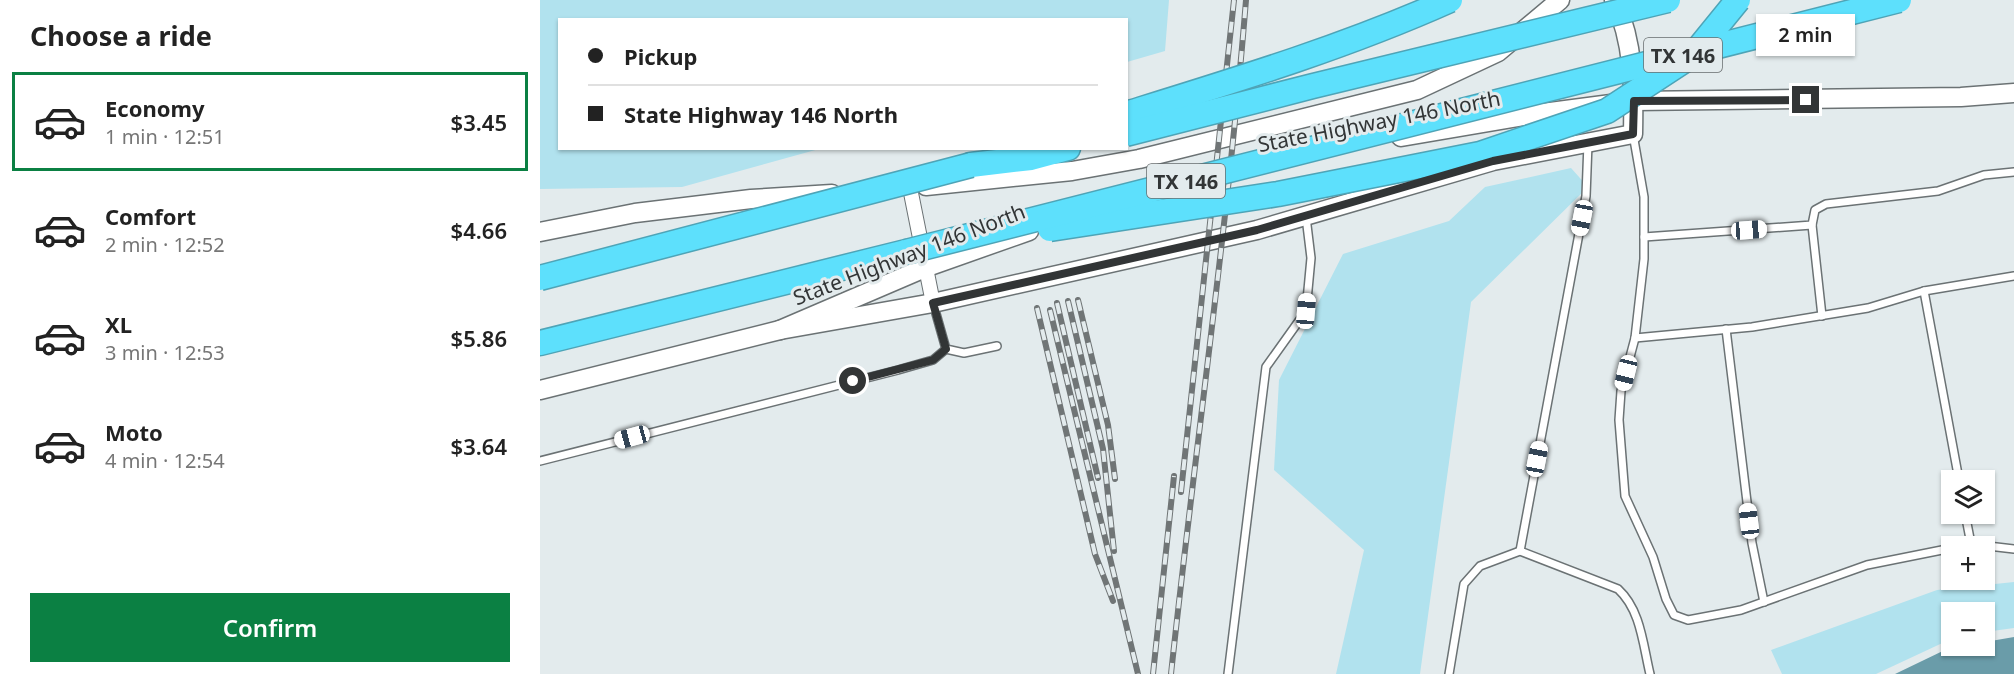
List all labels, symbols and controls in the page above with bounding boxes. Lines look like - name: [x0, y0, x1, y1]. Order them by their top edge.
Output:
- callout: 2 min: [1756, 13, 1856, 55]
- text: Choose a ride: [30, 17, 212, 54]
- text: 2 min: [1778, 21, 1833, 48]
- road number: TX 146: [1644, 38, 1722, 72]
- text: Pickup: [624, 41, 697, 71]
- street label: State Highway 146 North: [1255, 84, 1503, 158]
- route end: [1792, 86, 1819, 113]
- text: Economy: [105, 93, 204, 123]
- icon: car: [33, 95, 87, 149]
- text: State Highway 146 North: [624, 99, 898, 129]
- text: $3.45: [451, 107, 507, 137]
- text: 1 min · 12:51: [105, 123, 225, 150]
- road number: TX 146: [1147, 164, 1225, 198]
- street label: State Highway 146 North: [789, 197, 1029, 311]
- car: [1570, 199, 1594, 237]
- text: Comfort: [105, 201, 196, 231]
- icon: car: [33, 203, 87, 257]
- text: $4.66: [451, 215, 507, 245]
- car: [1730, 220, 1768, 240]
- text: 2 min · 12:52: [105, 231, 225, 258]
- car: [1295, 292, 1317, 330]
- text: XL: [105, 309, 132, 339]
- icon: car: [33, 311, 87, 365]
- text: $5.86: [451, 323, 507, 353]
- text: 3 min · 12:53: [105, 339, 225, 366]
- car: [1613, 353, 1639, 393]
- route start: [839, 367, 866, 394]
- text: Moto: [105, 417, 163, 447]
- icon: car: [33, 419, 87, 473]
- car: [612, 424, 652, 450]
- text: $3.64: [451, 431, 507, 461]
- car: [1525, 440, 1549, 478]
- text: 4 min · 12:54: [105, 447, 225, 474]
- map controls: [1941, 470, 1995, 656]
- button: layers: [1941, 470, 1995, 524]
- car: [1738, 502, 1760, 540]
- button: +: [1941, 536, 1995, 590]
- button: Confirm: [30, 593, 510, 662]
- button: −: [1941, 602, 1995, 656]

